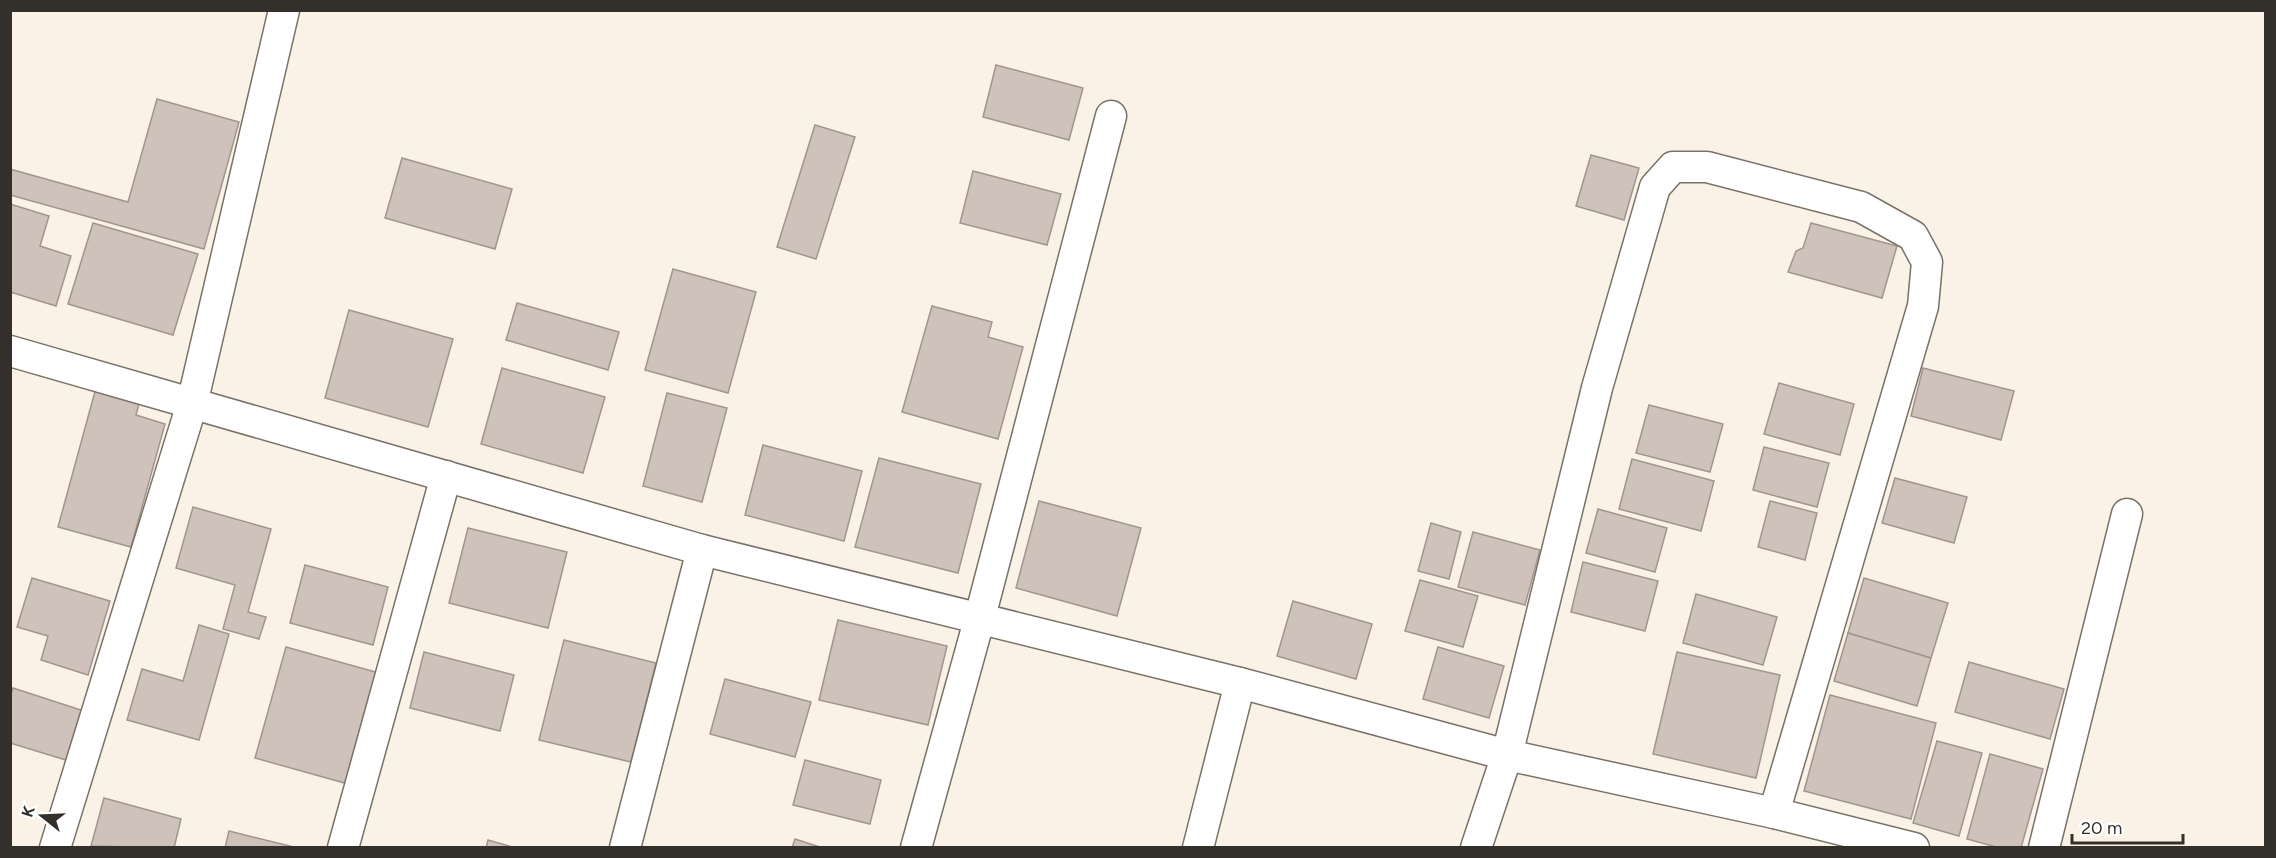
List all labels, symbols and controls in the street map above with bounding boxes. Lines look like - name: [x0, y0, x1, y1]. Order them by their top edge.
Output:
- north arrow: [12, 786, 72, 846]
- text: K: [18, 803, 39, 820]
- scale bar: [2072, 807, 2183, 845]
- text: 20 m: [2081, 817, 2122, 839]

